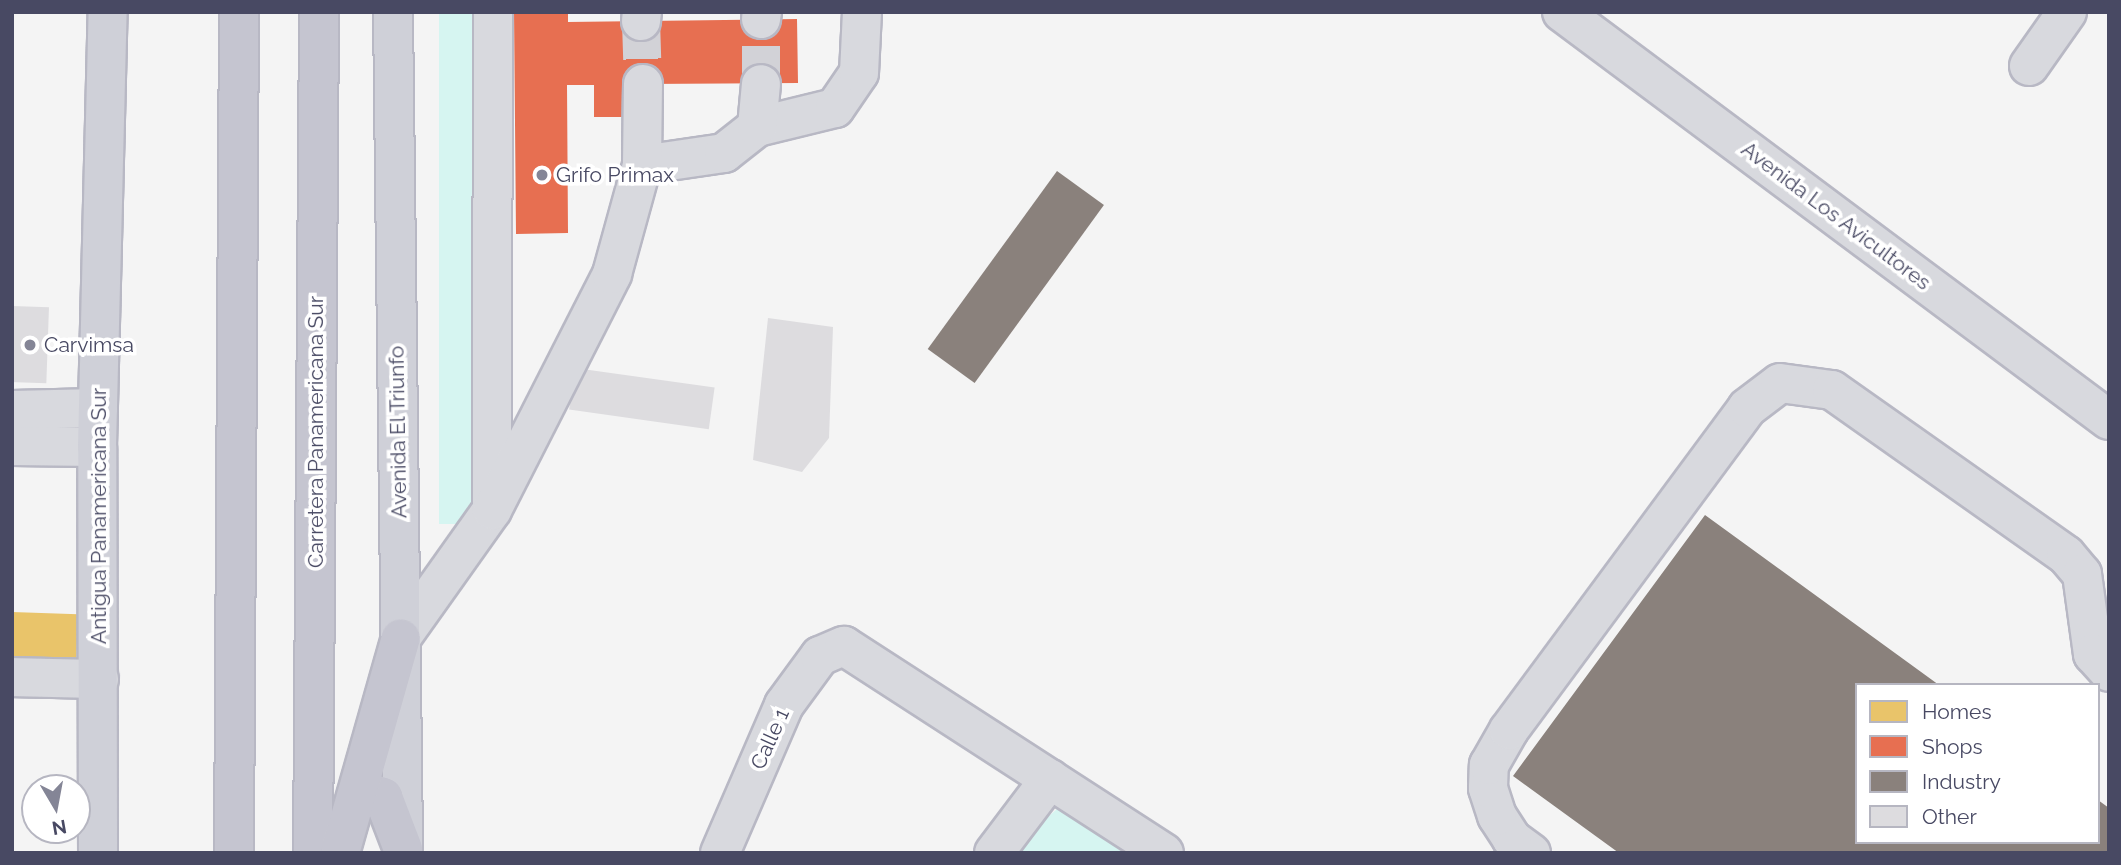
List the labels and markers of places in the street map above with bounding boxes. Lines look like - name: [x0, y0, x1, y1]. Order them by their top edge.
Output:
- place label: Grifo Primax: [556, 162, 674, 188]
- marker: Grifo Primax: [534, 167, 550, 183]
- place label: Carvimsa: [44, 332, 134, 358]
- marker: Carvimsa: [22, 337, 38, 353]

